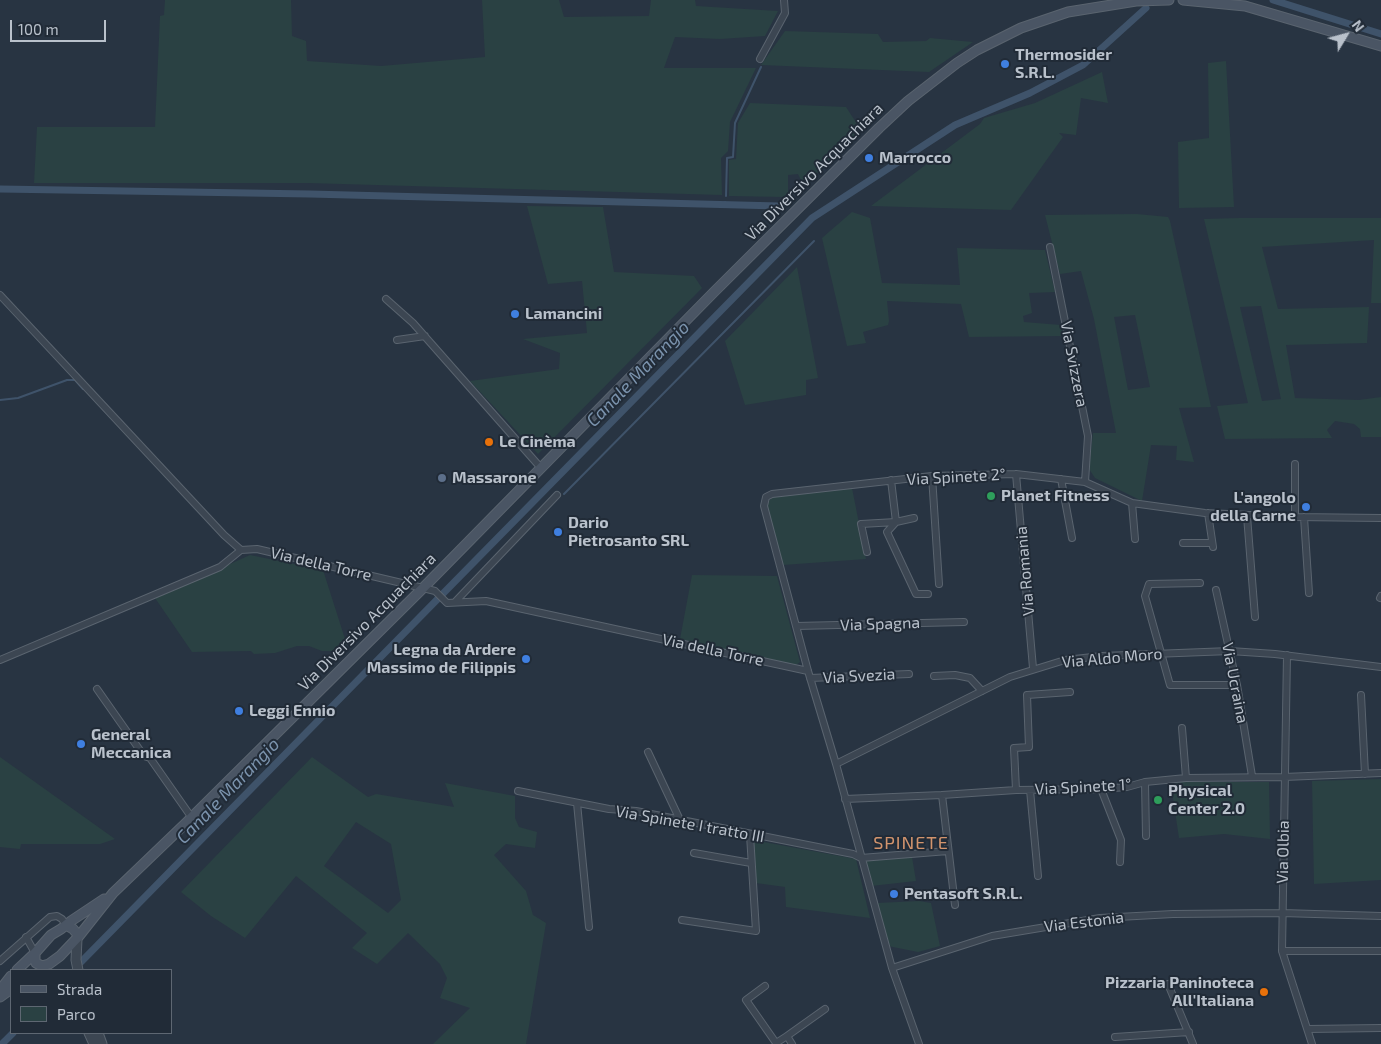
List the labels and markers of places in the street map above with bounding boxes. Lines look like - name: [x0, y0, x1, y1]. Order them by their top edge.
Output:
- place label: Thermosider S.R.L.: [1015, 45, 1112, 83]
- marker: Thermosider S.R.L.: [999, 58, 1011, 70]
- place label: Marrocco: [879, 148, 951, 168]
- marker: Marrocco: [863, 152, 875, 164]
- place label: Lamancini: [525, 304, 602, 324]
- marker: Lamancini: [509, 308, 521, 320]
- place label: Le Cinèma: [499, 432, 576, 452]
- marker: Le Cinèma: [483, 436, 495, 448]
- place label: Massarone: [452, 468, 537, 488]
- marker: Massarone: [436, 472, 448, 484]
- place label: Planet Fitness: [1001, 486, 1109, 506]
- place label: L'angolo della Carne: [1210, 488, 1296, 526]
- marker: Planet Fitness: [985, 490, 997, 502]
- marker: L'angolo della Carne: [1300, 501, 1312, 513]
- place label: Dario Pietrosanto SRL: [568, 513, 689, 551]
- marker: Dario Pietrosanto SRL: [552, 526, 564, 538]
- place label: Legna da Ardere Massimo de Filippis: [367, 640, 516, 678]
- marker: Legna da Ardere Massimo de Filippis: [520, 653, 532, 665]
- place label: Leggi Ennio: [249, 701, 335, 721]
- marker: Leggi Ennio: [233, 705, 245, 717]
- place label: General Meccanica: [91, 725, 171, 763]
- marker: General Meccanica: [75, 738, 87, 750]
- place label: Physical Center 2.0: [1168, 781, 1245, 819]
- marker: Physical Center 2.0: [1152, 794, 1164, 806]
- place label: Pentasoft S.R.L.: [904, 884, 1023, 904]
- marker: Pentasoft S.R.L.: [888, 888, 900, 900]
- place label: Pizzaria Paninoteca All'Italiana: [1105, 973, 1254, 1011]
- marker: Pizzaria Paninoteca All'Italiana: [1258, 986, 1270, 998]

